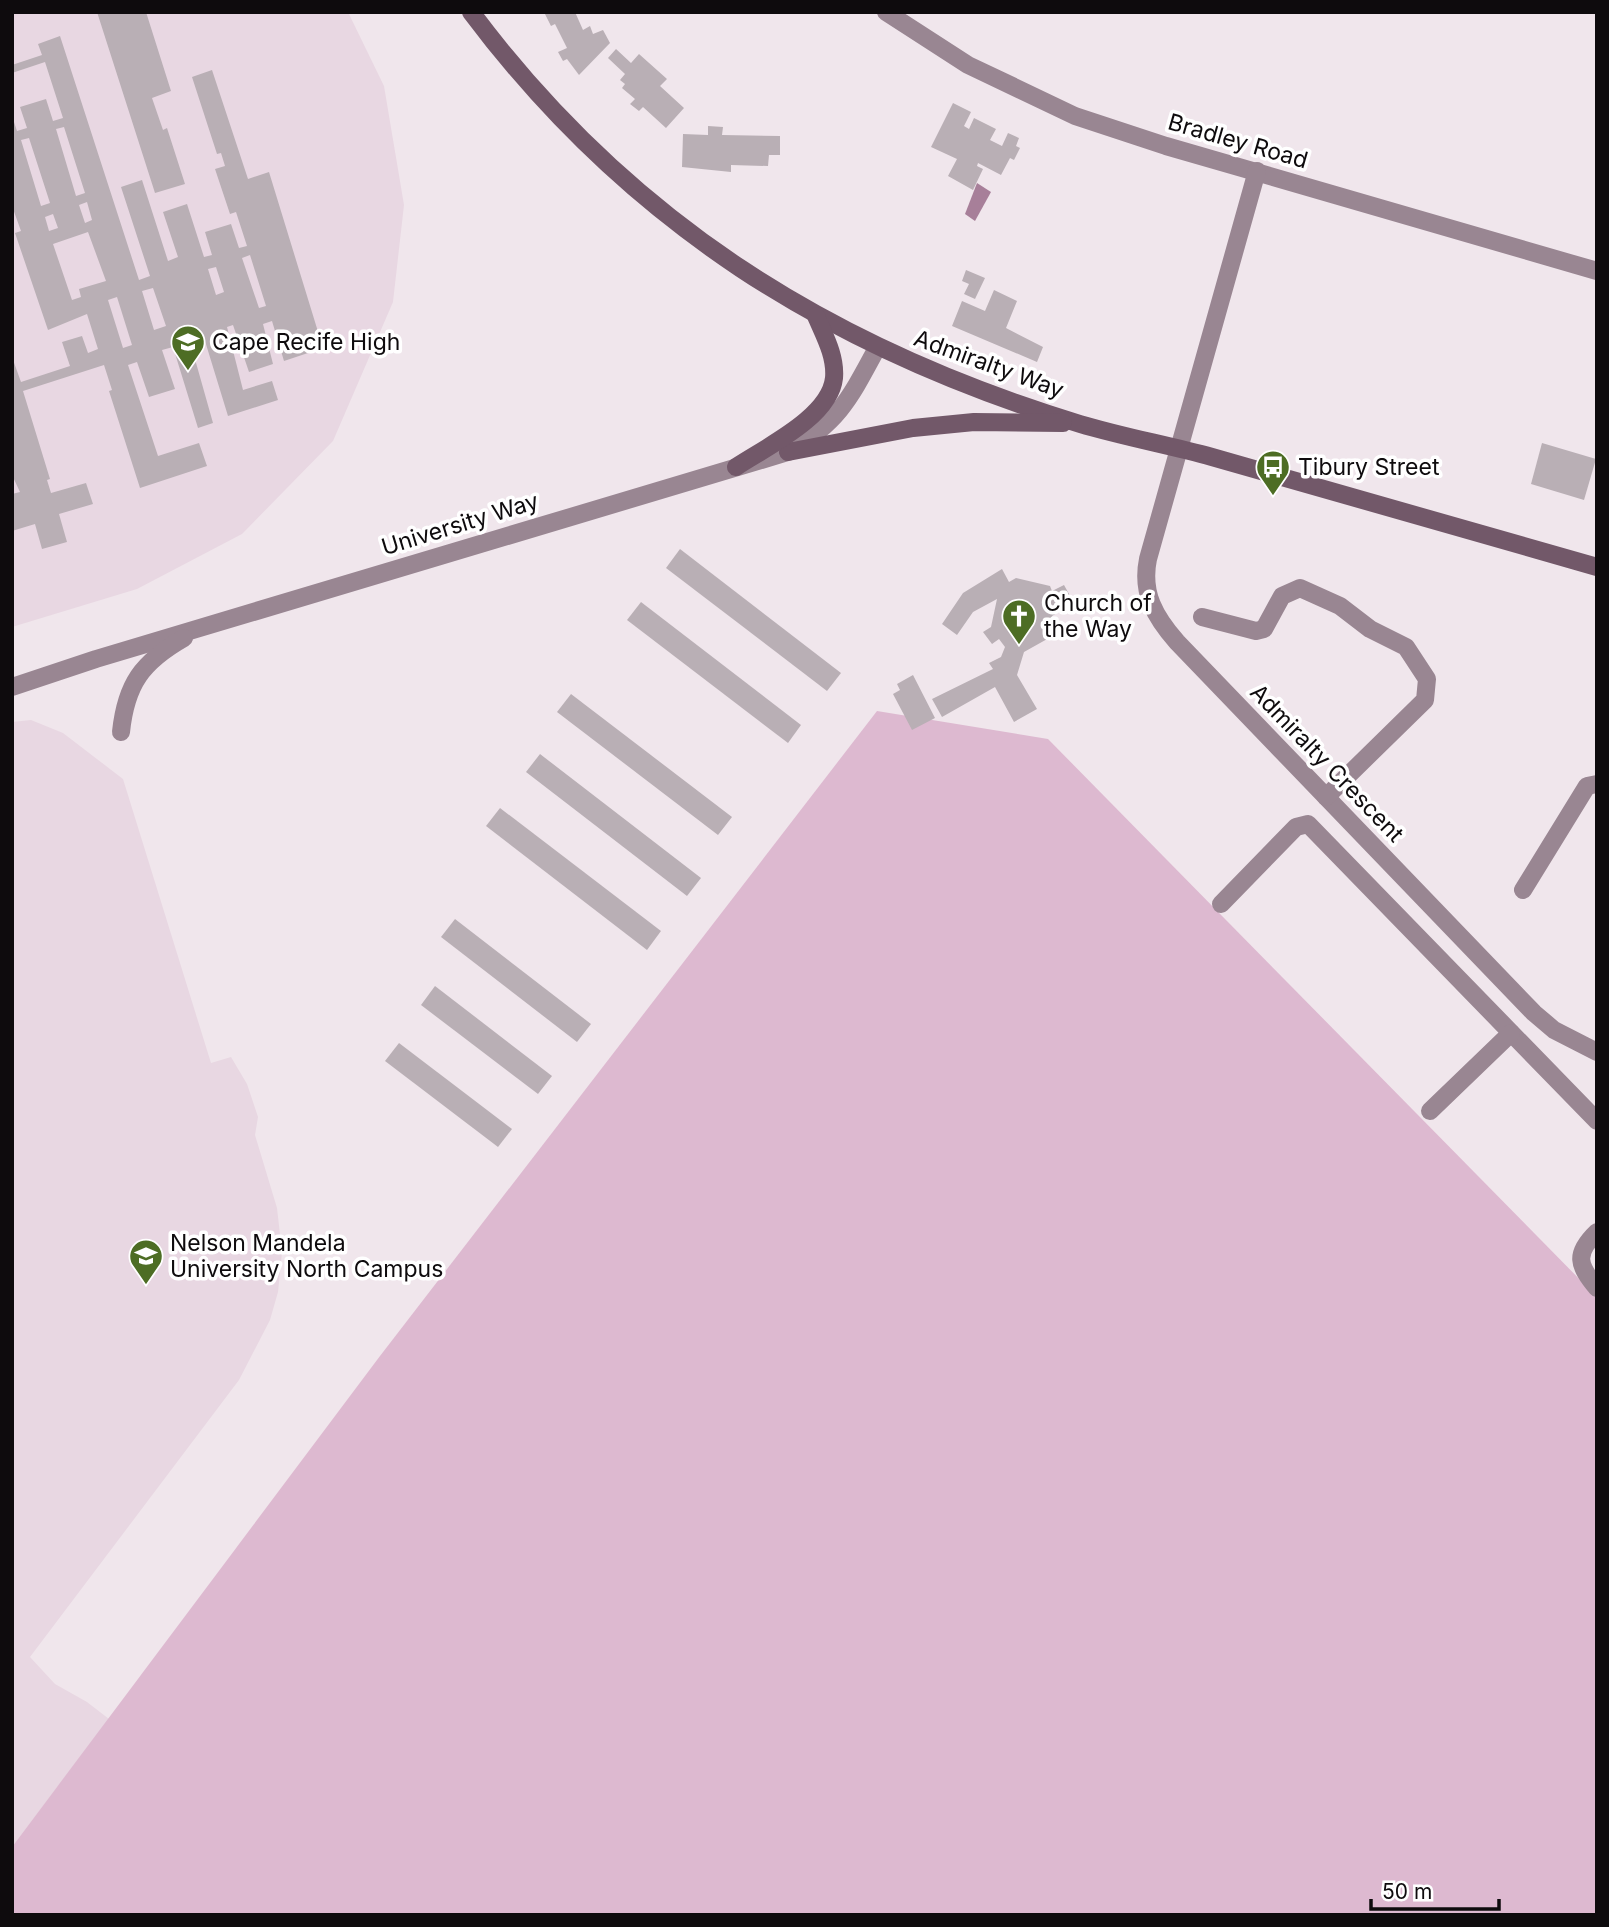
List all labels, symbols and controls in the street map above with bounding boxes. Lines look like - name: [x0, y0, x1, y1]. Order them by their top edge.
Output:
- street label: Bradley Road: [1165, 108, 1311, 174]
- school or university icon: Cape Recife High: [169, 323, 207, 372]
- street label: Admiralty Way: [910, 324, 1068, 404]
- place label: Cape Recife High: [212, 328, 400, 356]
- bus stop icon: Tibury Street: [1254, 448, 1292, 497]
- place label: Tibury Street: [1298, 453, 1440, 481]
- street label: University Way: [378, 487, 542, 561]
- place label: Church of the Way: [1044, 589, 1152, 643]
- church icon: Church of the Way: [1000, 597, 1038, 646]
- street label: Admiralty Crescent: [1244, 678, 1410, 848]
- place label: Nelson Mandela University North Campus: [170, 1229, 443, 1283]
- school or university icon: Nelson Mandela University North Campus: [127, 1237, 165, 1286]
- scale bar: [1371, 1868, 1499, 1912]
- text: 50 m: [1382, 1879, 1432, 1904]

